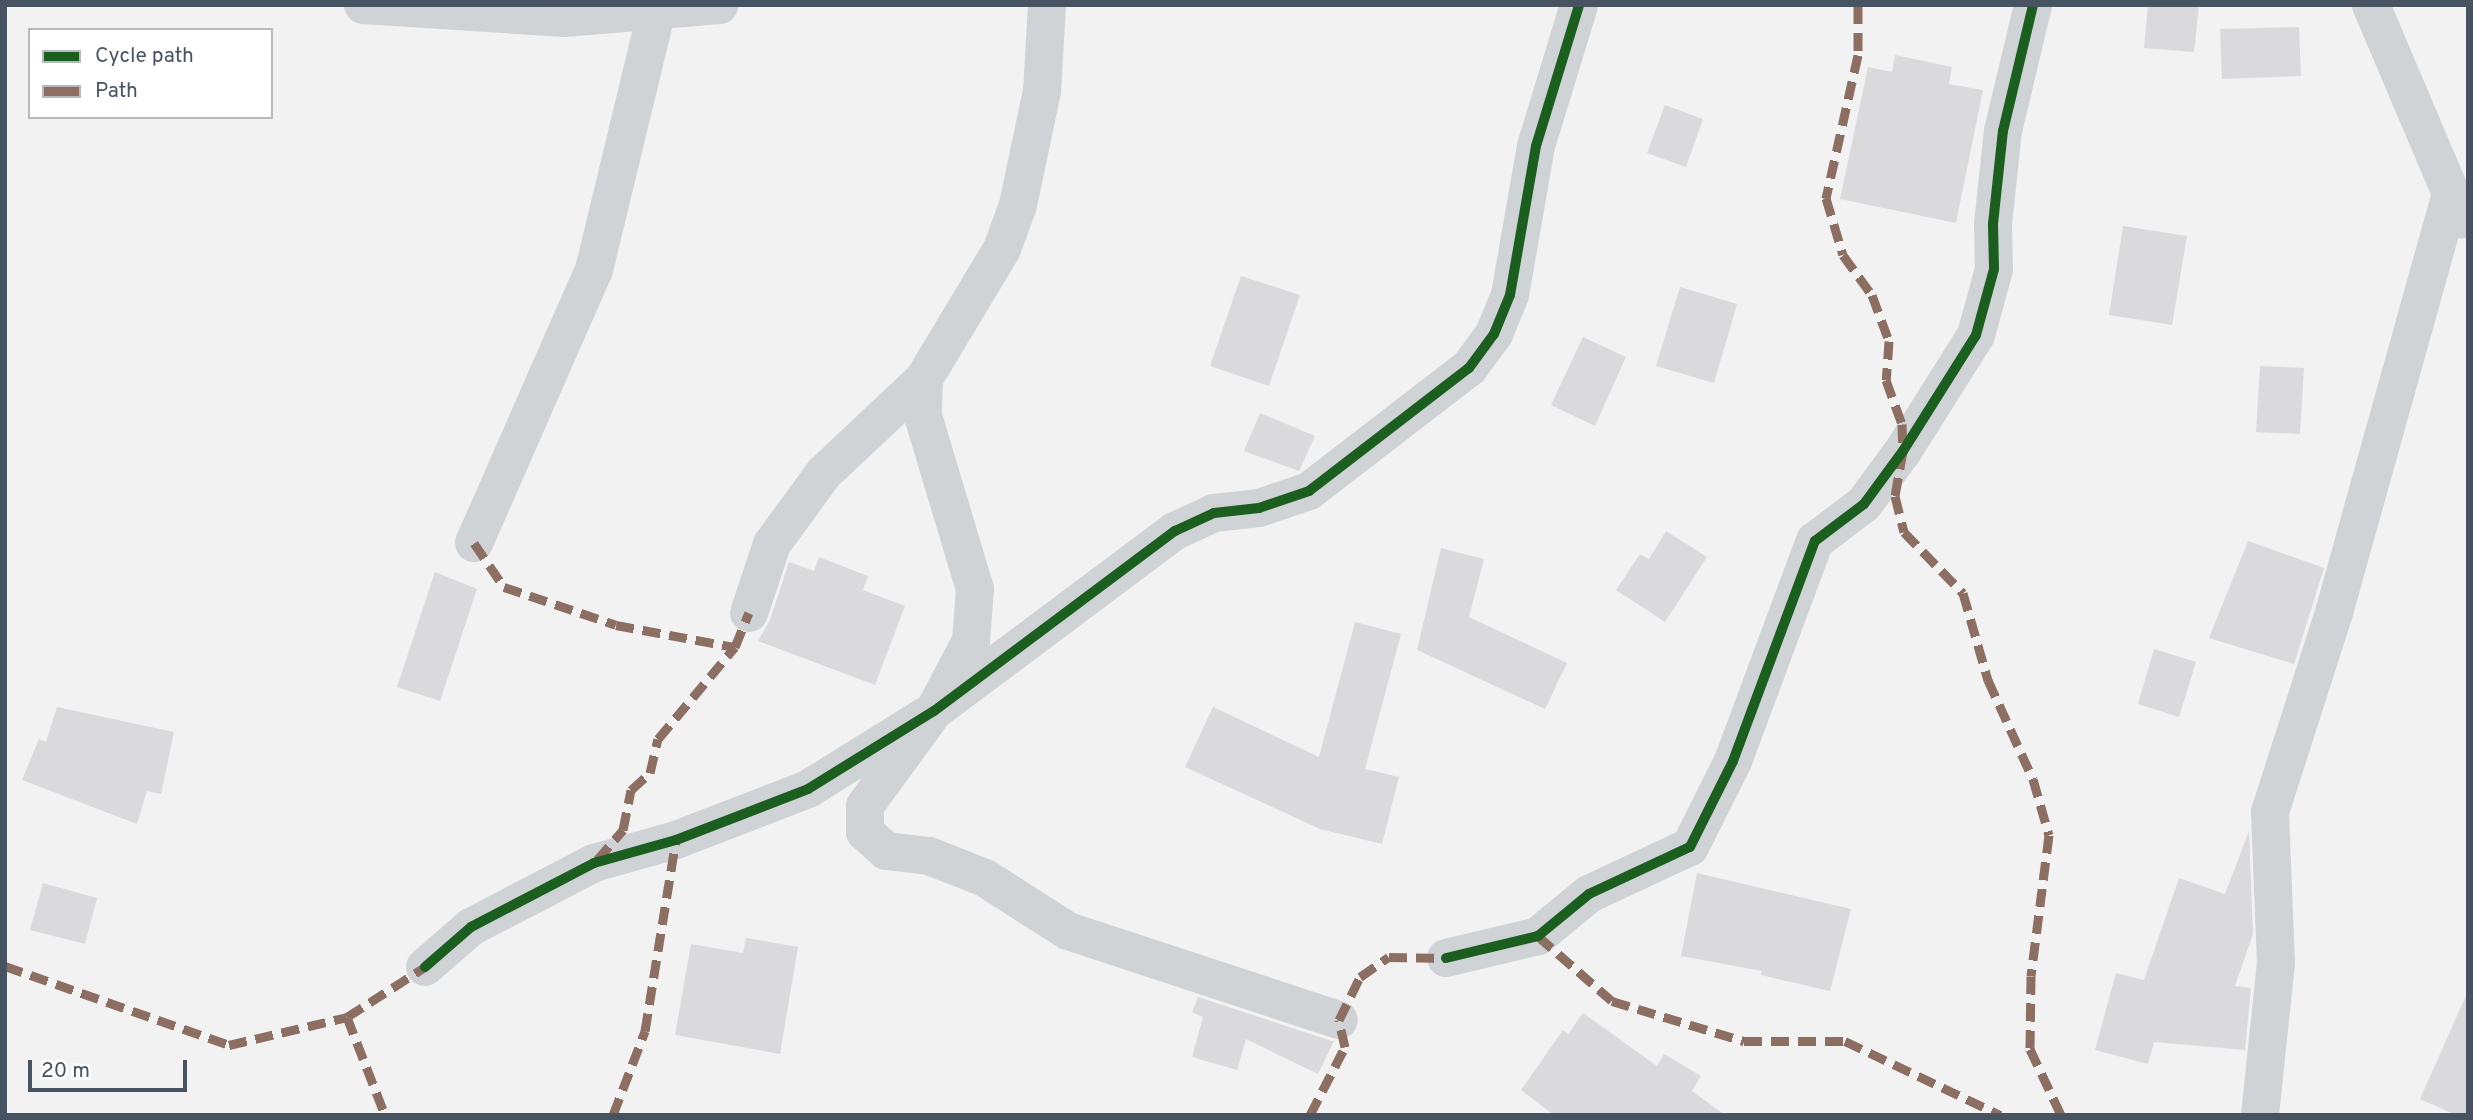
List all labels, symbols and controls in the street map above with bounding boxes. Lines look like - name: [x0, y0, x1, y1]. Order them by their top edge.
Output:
- legend: [28, 28, 273, 119]
- text: Cycle path: [95, 43, 194, 70]
- text: Path: [95, 78, 138, 105]
- scale bar: [32, 1046, 191, 1090]
- text: 20 m: [41, 1058, 90, 1085]

